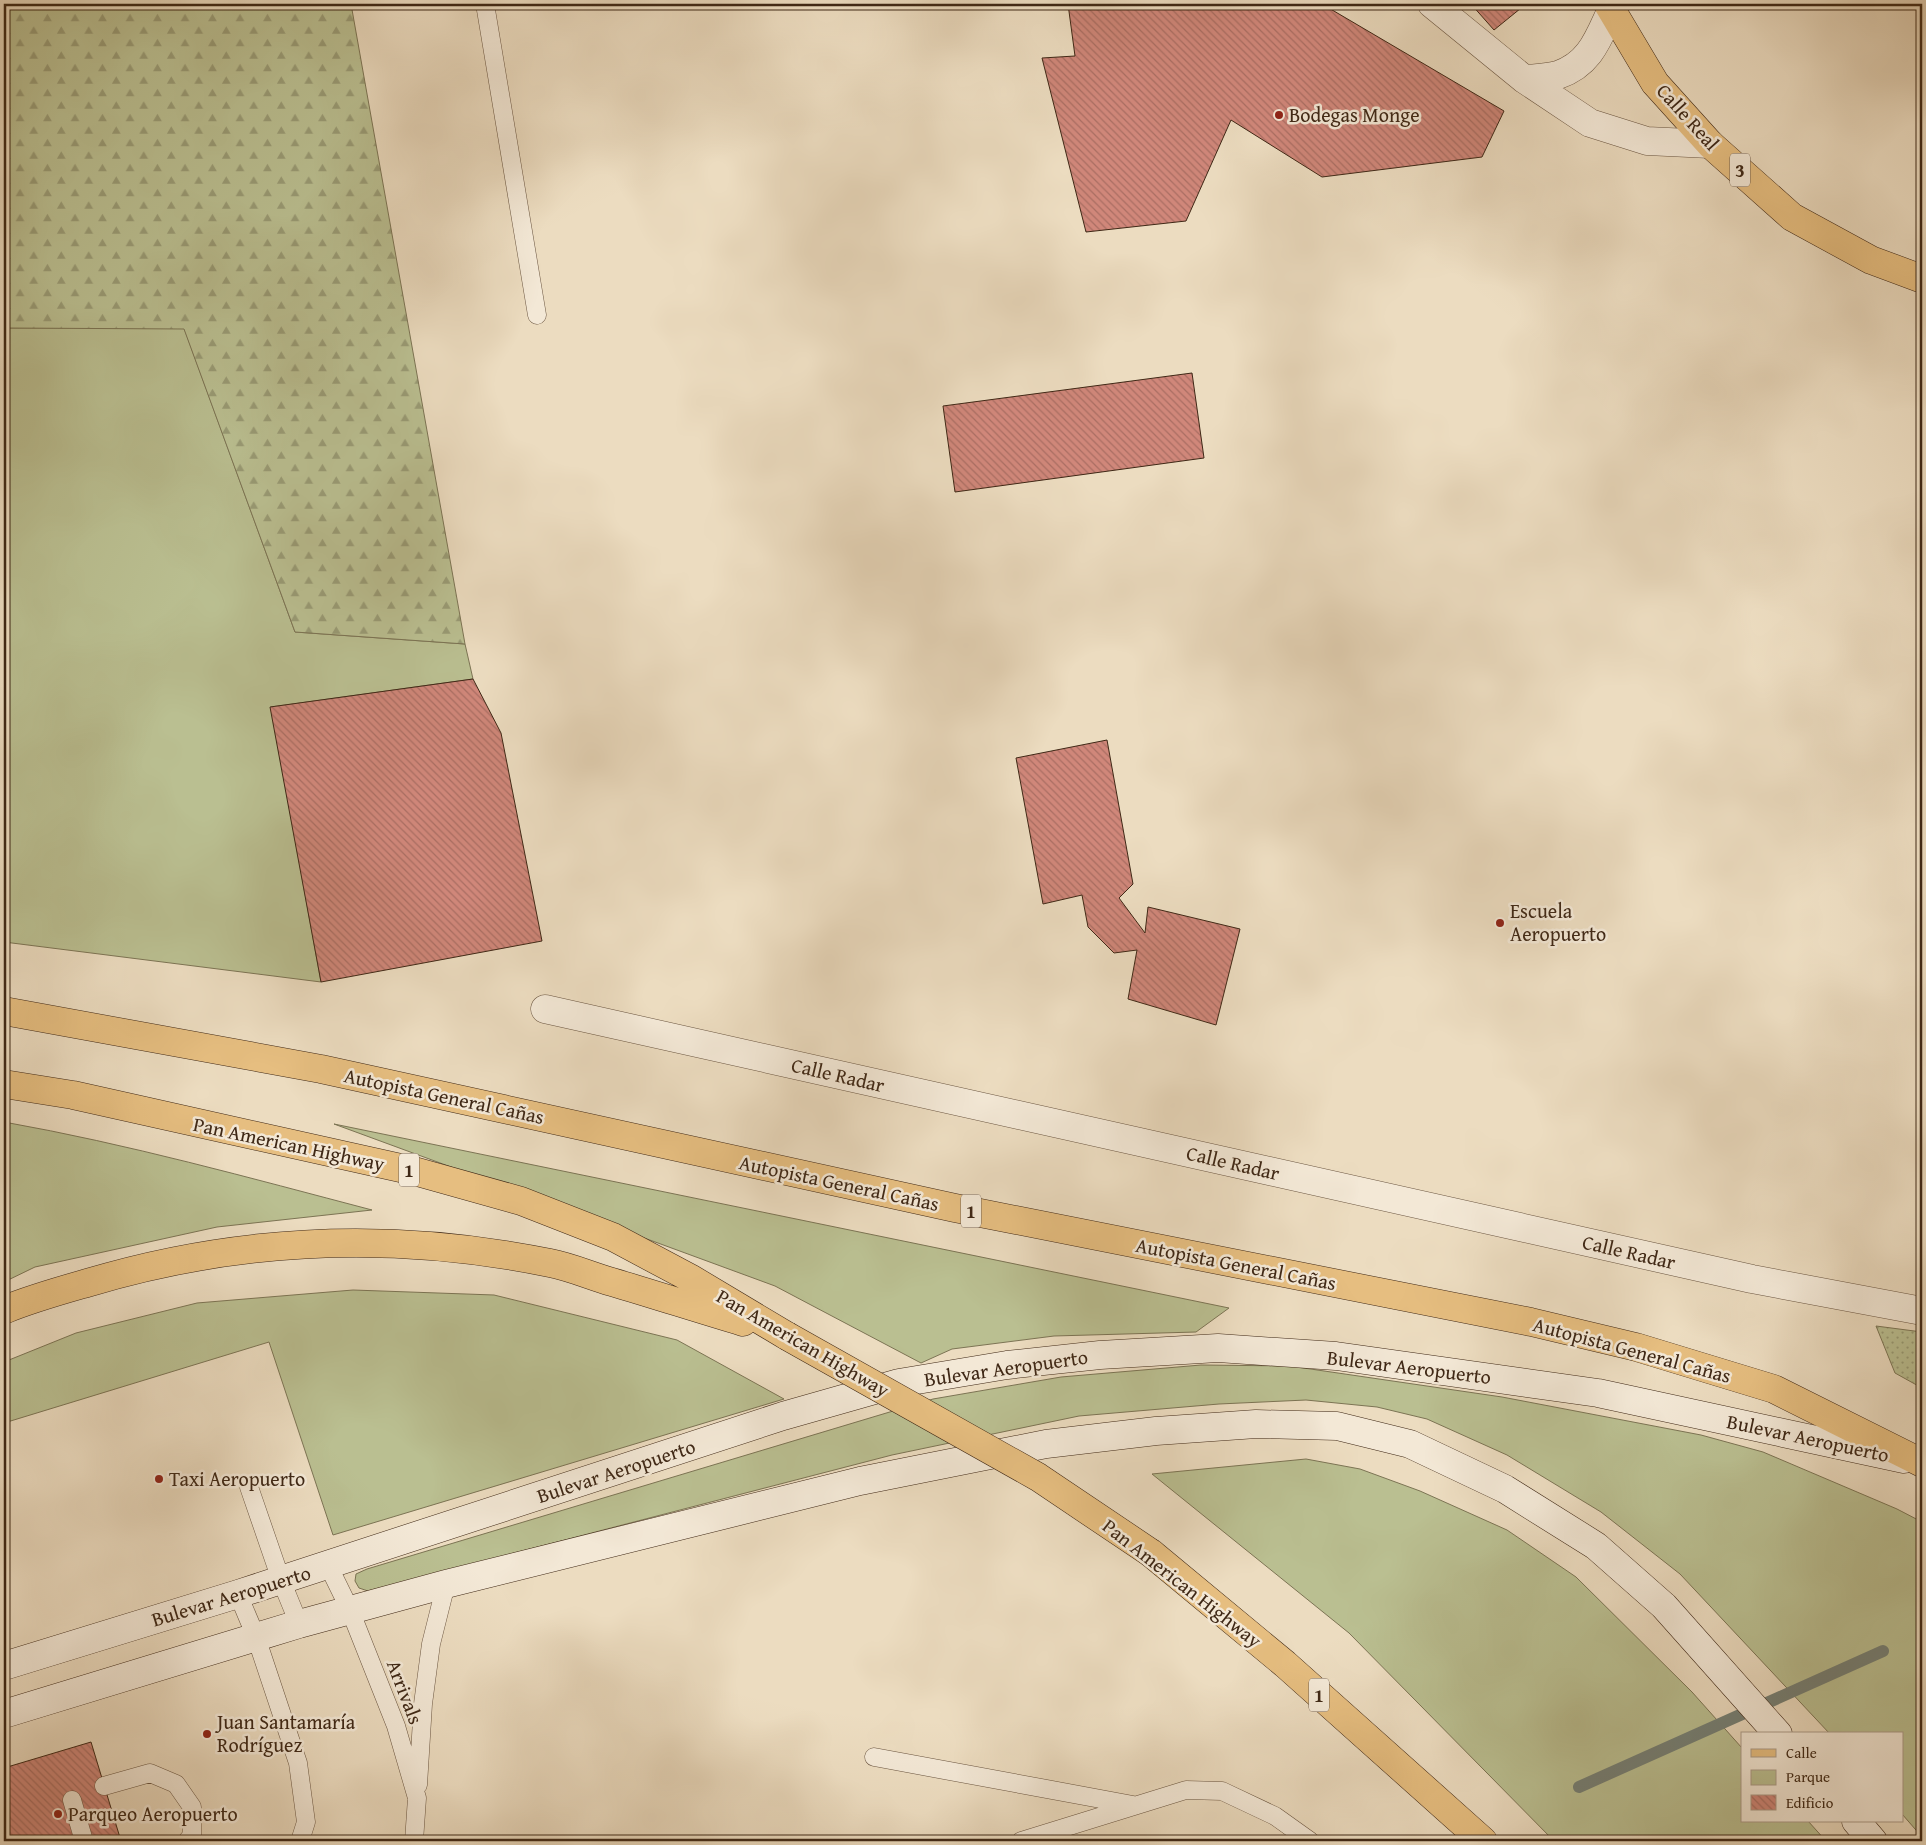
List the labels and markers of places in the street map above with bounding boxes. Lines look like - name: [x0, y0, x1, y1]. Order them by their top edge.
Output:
- place label: Bodegas Monge: [1289, 100, 1420, 129]
- marker: Bodegas Monge: [1273, 109, 1285, 121]
- place label: Escuela Aeropuerto: [1510, 896, 1606, 948]
- marker: Escuela Aeropuerto: [1494, 917, 1506, 929]
- place label: Taxi Aeropuerto: [169, 1464, 305, 1493]
- marker: Taxi Aeropuerto: [153, 1473, 165, 1485]
- place label: Juan Santamaría Rodríguez: [214, 1707, 356, 1759]
- marker: Juan Santamaría Rodríguez: [201, 1728, 213, 1740]
- place label: Parqueo Aeropuerto: [68, 1799, 238, 1828]
- marker: Parqueo Aeropuerto: [52, 1808, 64, 1820]

